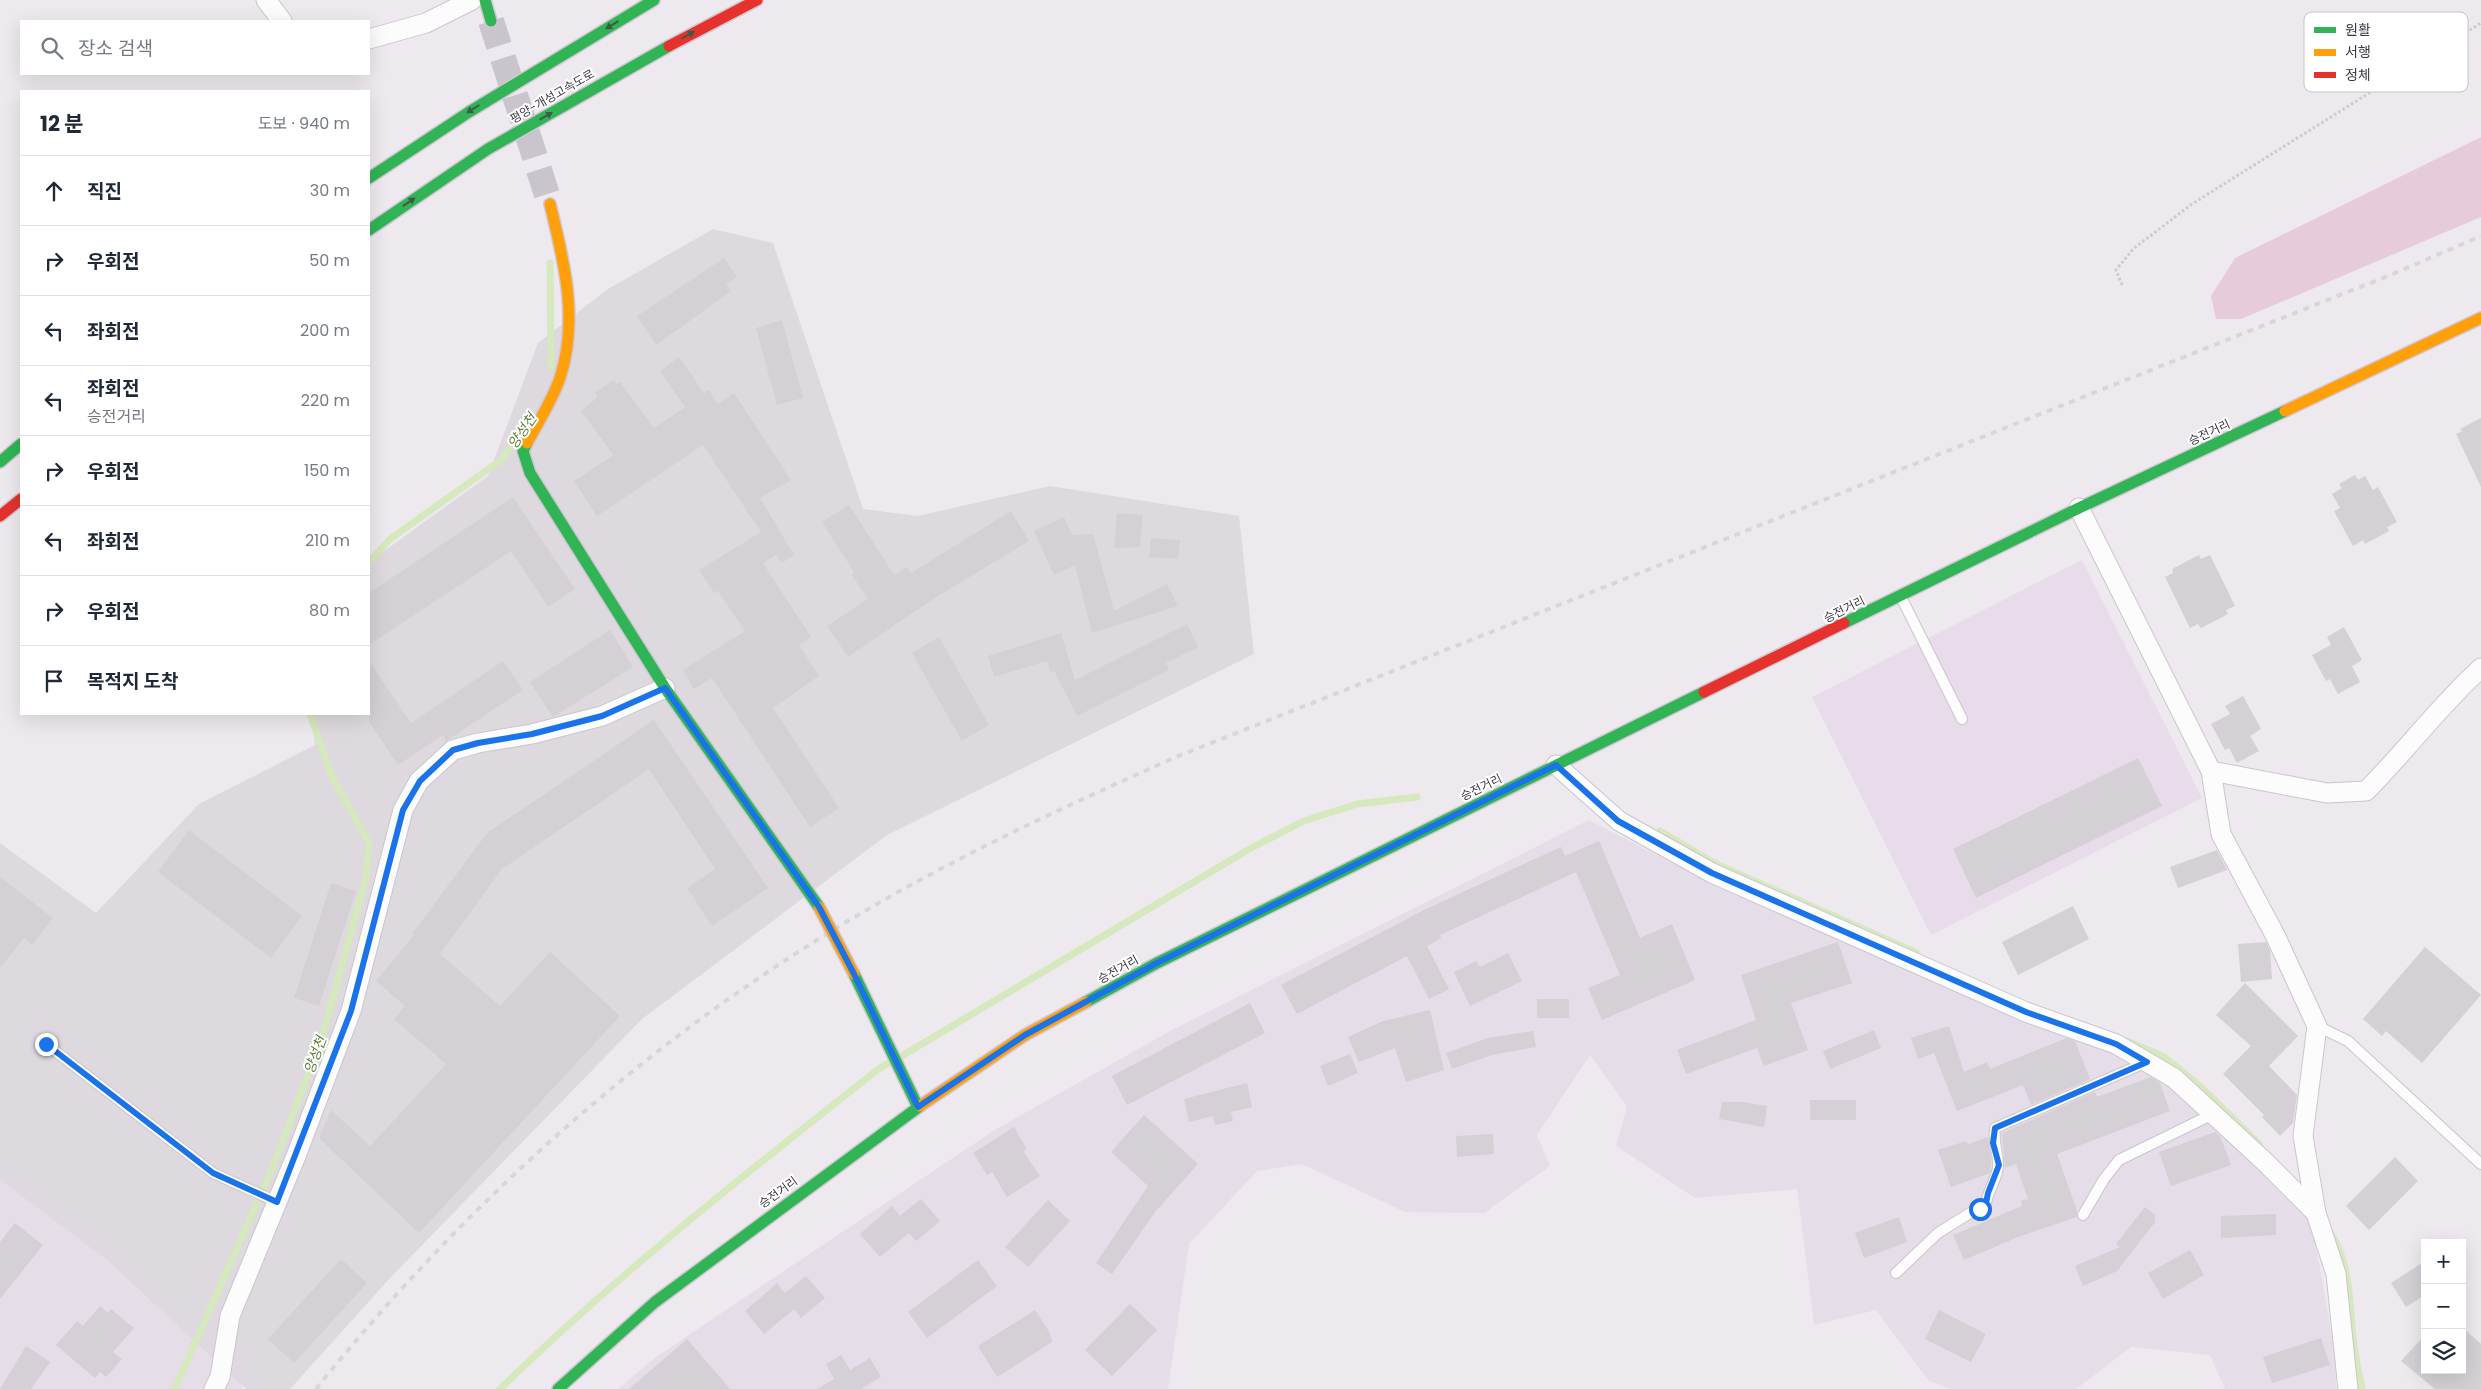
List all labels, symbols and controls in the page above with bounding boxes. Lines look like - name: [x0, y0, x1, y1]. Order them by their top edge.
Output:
- legend: [2304, 12, 2468, 92]
- search box: [20, 20, 370, 75]
- text: 원활: [2345, 20, 2371, 40]
- one-way arrow: [606, 21, 619, 30]
- one-way arrow: [681, 31, 694, 40]
- icon: search: [38, 34, 66, 62]
- text: 장소 검색: [78, 35, 153, 62]
- text: 서행: [2345, 42, 2371, 62]
- street label: 평양-개성고속도로: [507, 65, 597, 127]
- text: 정체: [2345, 65, 2371, 85]
- one-way arrow: [467, 104, 480, 114]
- text: 12 분: [40, 109, 84, 138]
- one-way arrow: [540, 111, 553, 120]
- text: 도보 · 940 m: [258, 112, 350, 135]
- icon: ahead: [40, 177, 68, 205]
- text: 직진: [87, 178, 122, 205]
- text: 30 m: [310, 179, 350, 202]
- one-way arrow: [402, 197, 416, 207]
- icon: right: [40, 247, 68, 275]
- text: 우회전: [87, 248, 139, 275]
- text: 50 m: [309, 249, 350, 272]
- icon: left: [40, 317, 68, 345]
- text: 좌회전: [87, 318, 139, 345]
- text: 200 m: [300, 319, 350, 342]
- text: 좌회전: [87, 375, 139, 402]
- icon: left: [40, 387, 68, 415]
- text: 220 m: [301, 389, 350, 412]
- text: 승전거리: [87, 405, 146, 428]
- water label: 양성천: [503, 409, 542, 453]
- street label: 승전거리: [2185, 415, 2233, 449]
- icon: right: [40, 457, 68, 485]
- text: 우회전: [87, 458, 139, 485]
- text: 150 m: [304, 459, 350, 482]
- icon: left: [40, 527, 68, 555]
- text: 좌회전: [87, 528, 139, 555]
- text: 210 m: [305, 529, 350, 552]
- street label: 승전거리: [1820, 592, 1868, 626]
- icon: right: [40, 597, 68, 625]
- text: 우회전: [87, 598, 139, 625]
- text: 80 m: [309, 599, 350, 622]
- icon: arrive: [40, 667, 68, 695]
- text: 목적지 도착: [87, 668, 178, 695]
- street label: 승전거리: [1457, 770, 1505, 804]
- street label: 승전거리: [1095, 951, 1141, 987]
- water label: 양성천: [299, 1032, 331, 1077]
- route end: [35, 1033, 58, 1056]
- street label: 승전거리: [755, 1172, 801, 1212]
- route start: [1969, 1198, 1992, 1221]
- map controls: [2421, 1239, 2466, 1374]
- button: +: [2421, 1239, 2466, 1284]
- button: −: [2421, 1284, 2466, 1329]
- button: layers: [2421, 1329, 2466, 1374]

